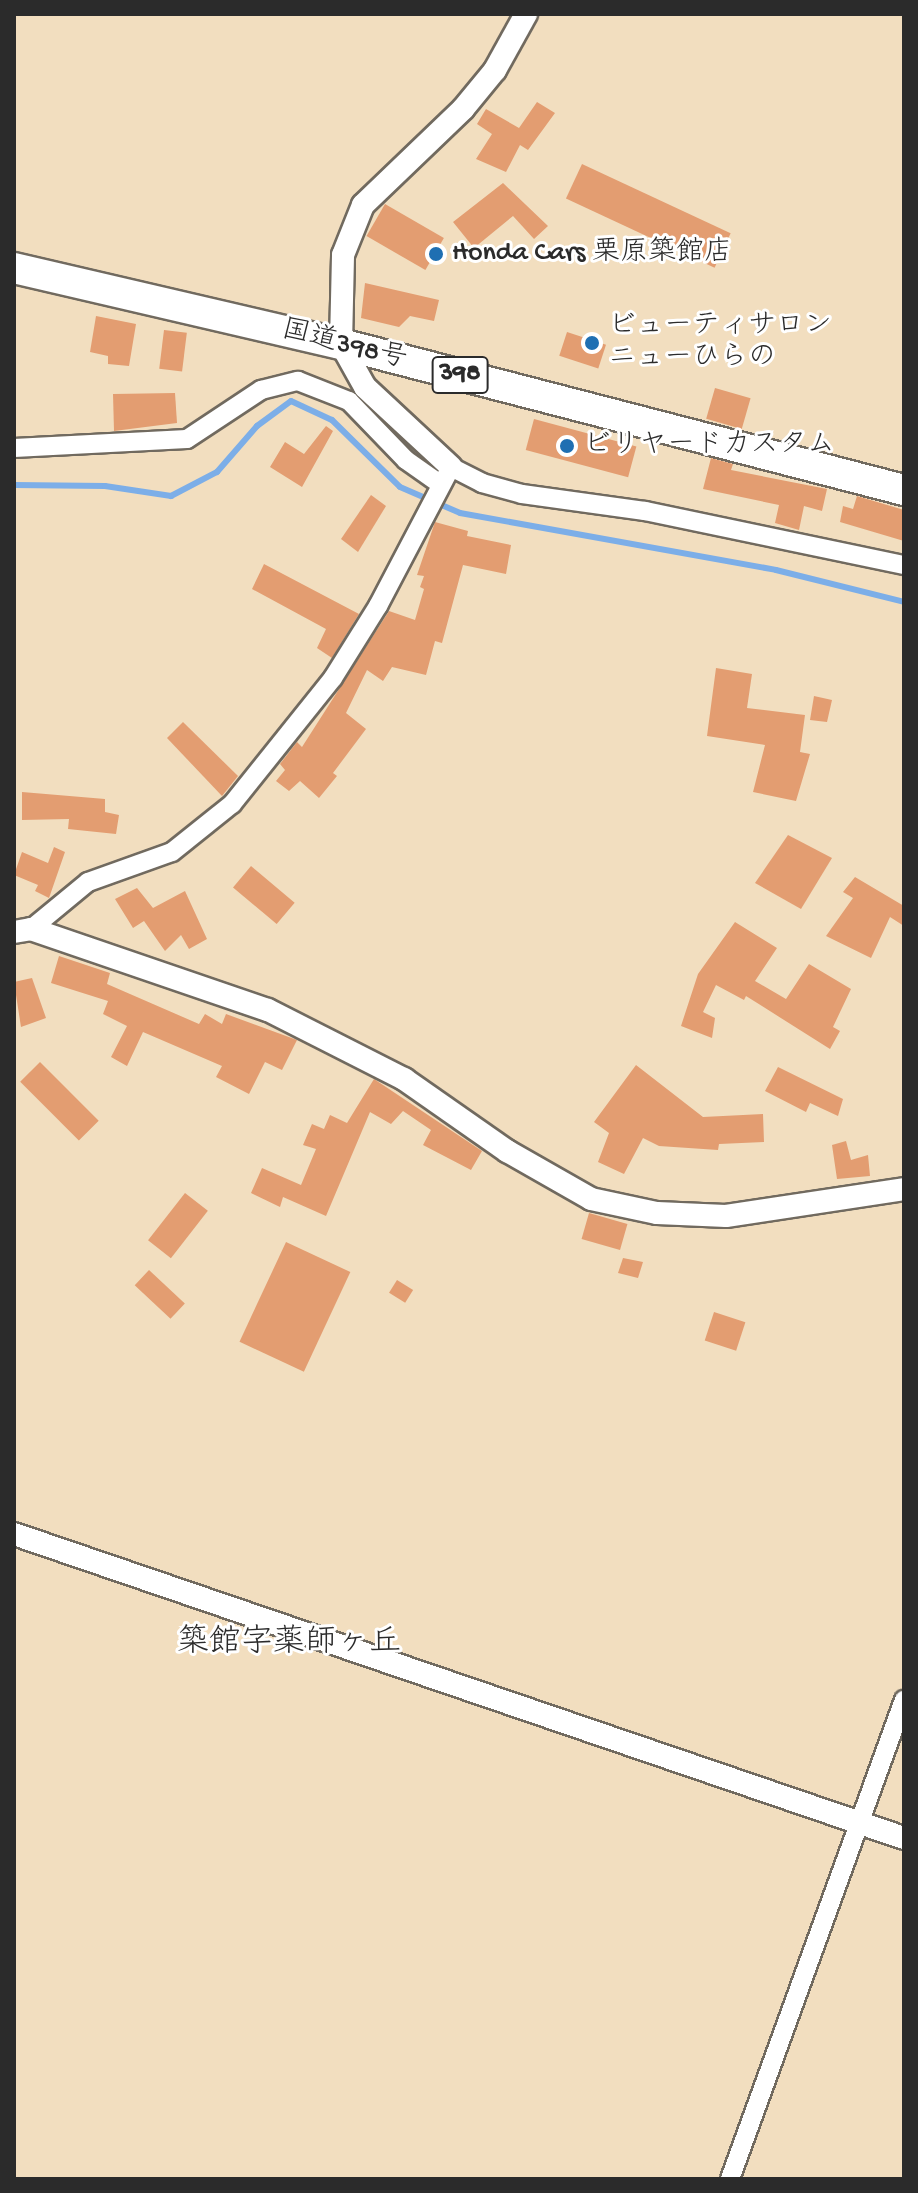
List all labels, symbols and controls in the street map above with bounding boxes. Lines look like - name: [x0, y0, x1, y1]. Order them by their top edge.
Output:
- place label: Honda Cars 栗原築館店: [452, 237, 732, 271]
- marker: Honda Cars 栗原築館店: [427, 245, 445, 263]
- place label: ビューティサロン ニューひらの: [608, 310, 832, 376]
- street label: 国道398号: [278, 314, 410, 378]
- marker: ビューティサロン ニューひらの: [583, 334, 601, 352]
- road number: 398: [430, 353, 490, 397]
- place label: ビリヤードカスタム: [583, 429, 835, 463]
- marker: ビリヤードカスタム: [558, 437, 576, 455]
- district label: 築館字薬師ヶ丘: [177, 1625, 401, 1663]

